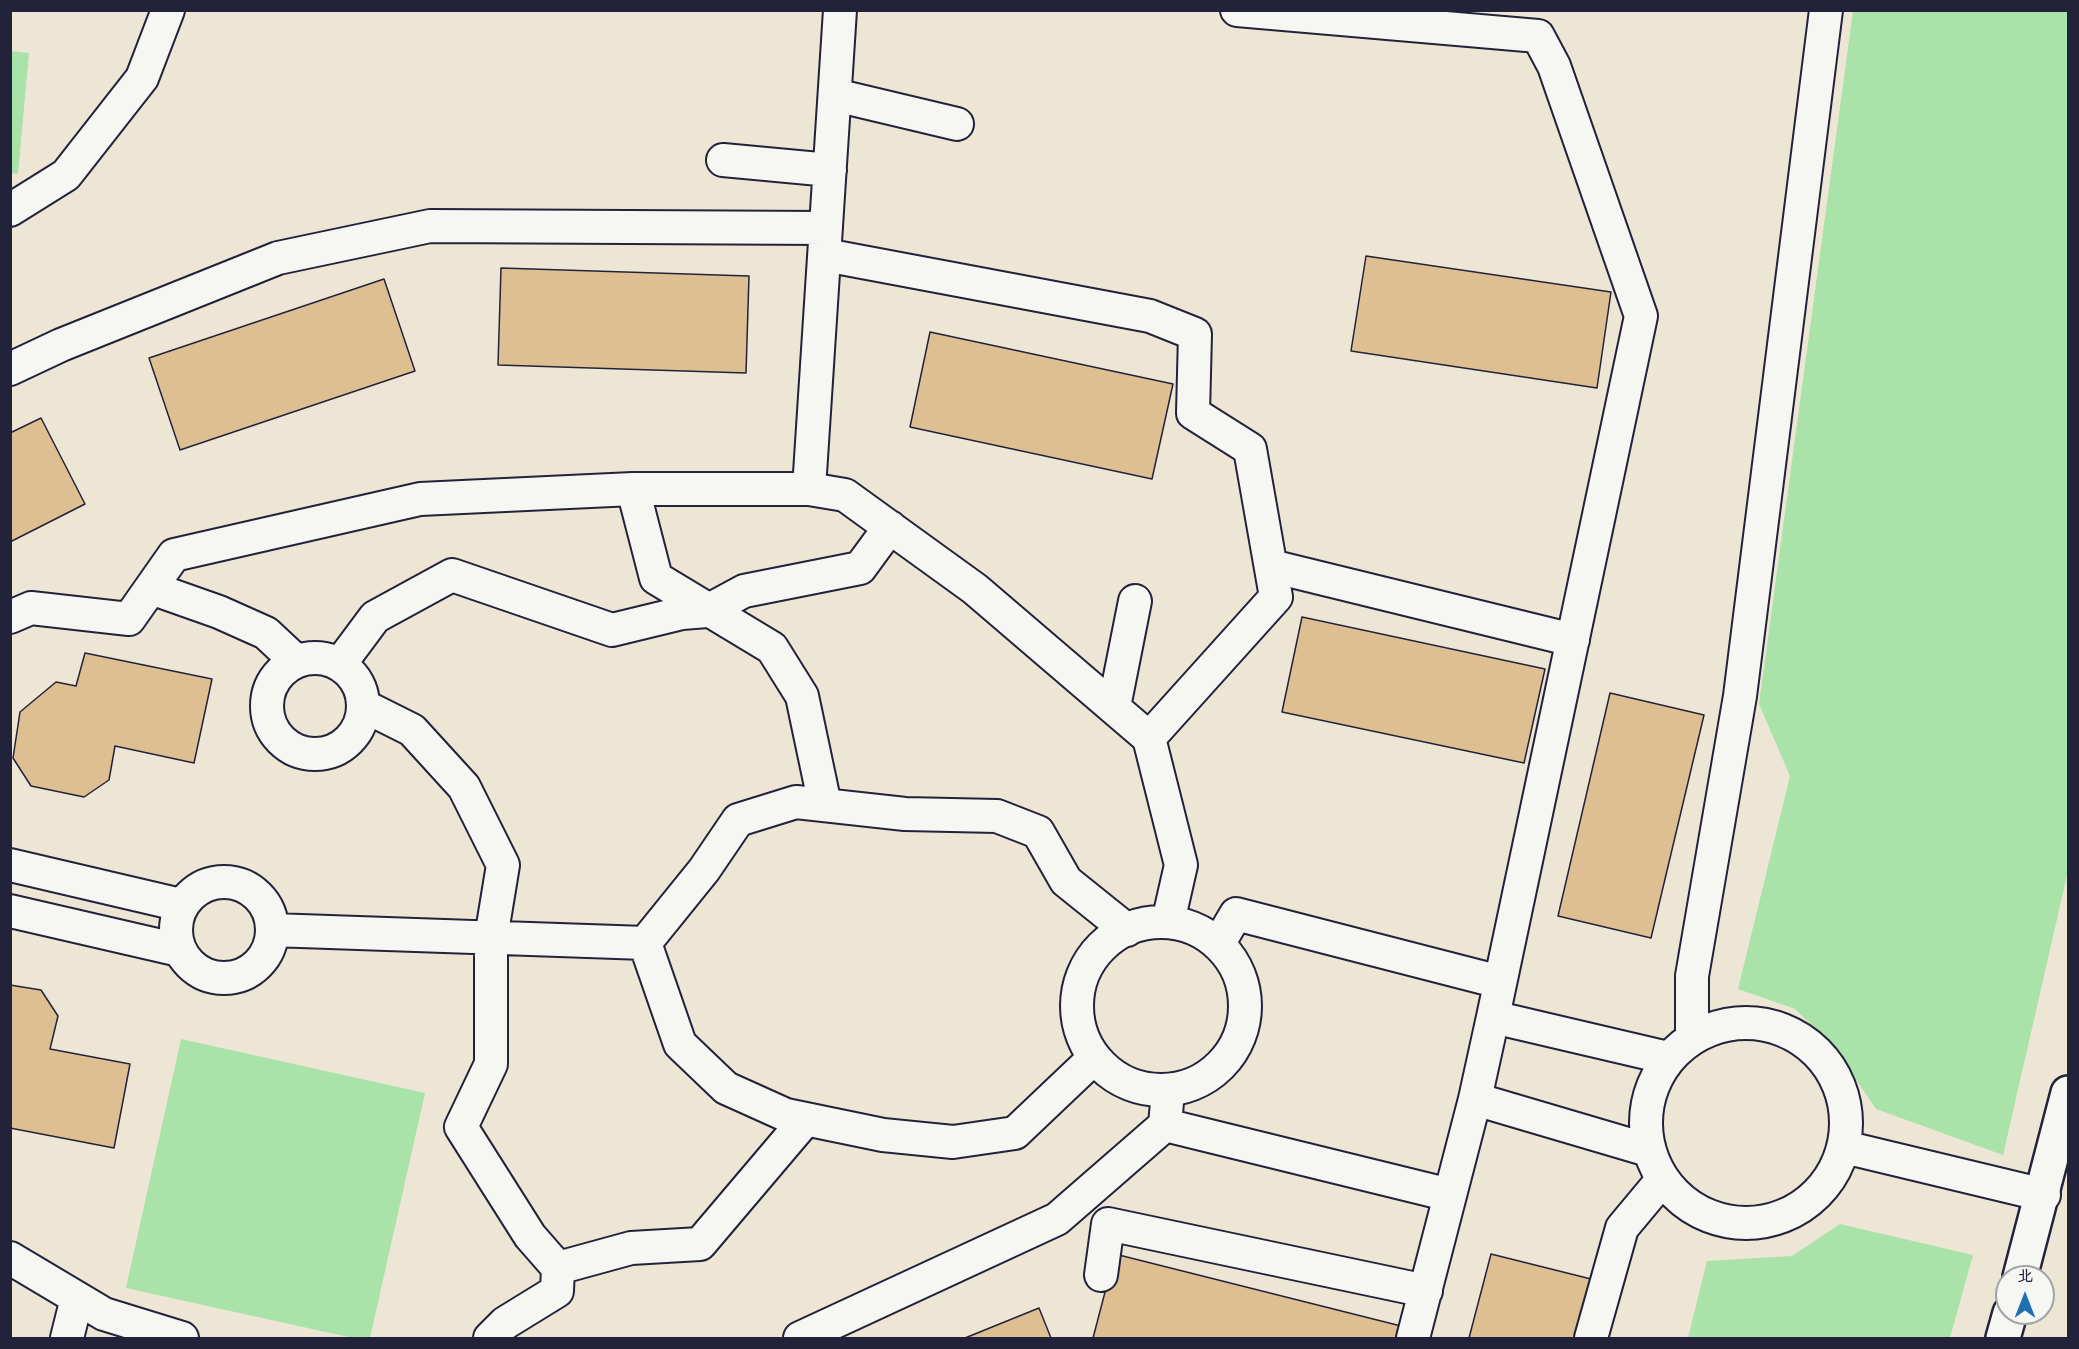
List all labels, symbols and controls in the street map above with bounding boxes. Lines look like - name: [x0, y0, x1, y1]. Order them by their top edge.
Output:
- north arrow: [1995, 1265, 2055, 1325]
- text: 北: [2017, 1269, 2033, 1288]

